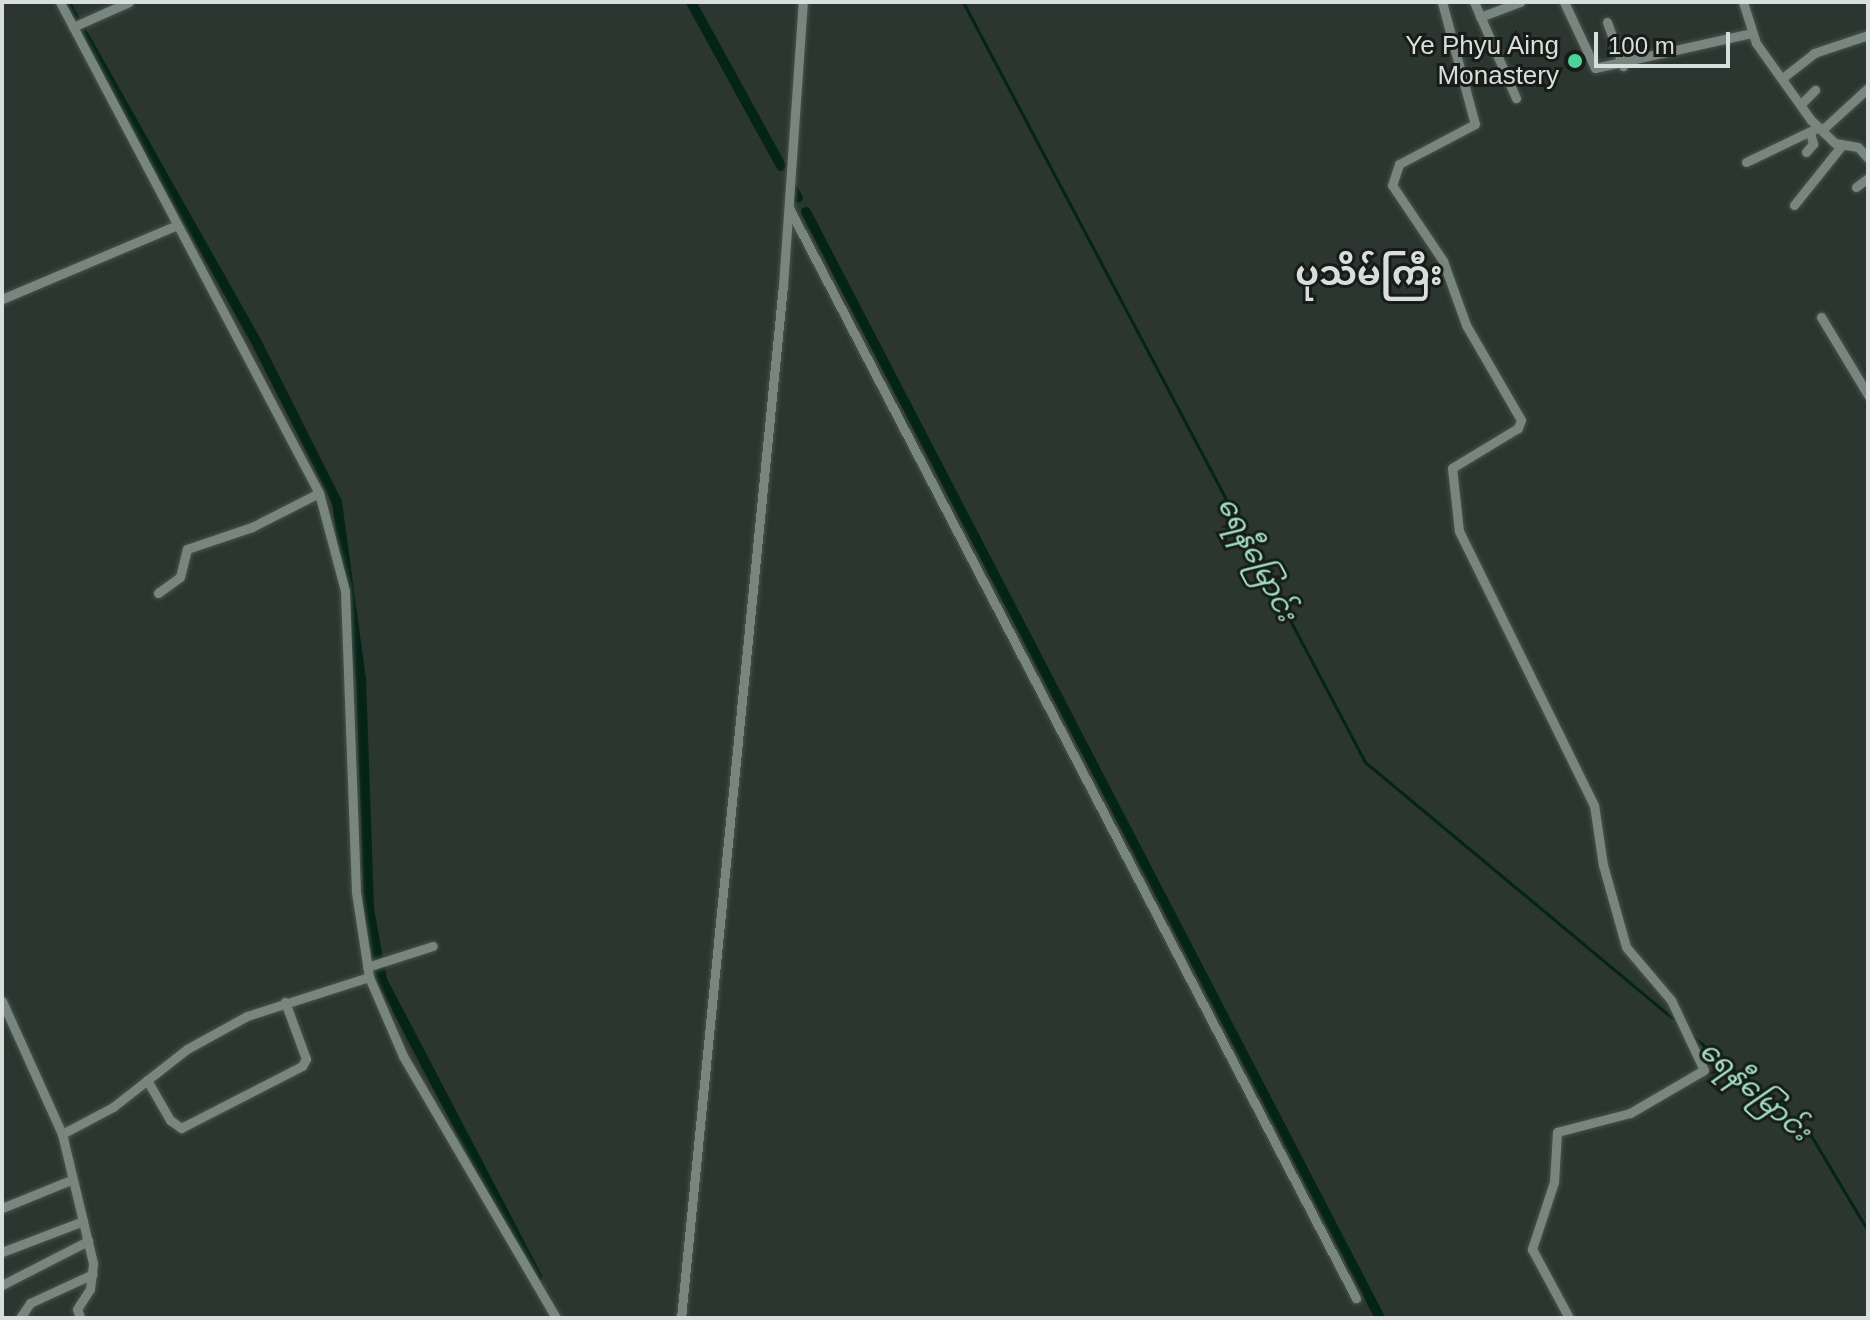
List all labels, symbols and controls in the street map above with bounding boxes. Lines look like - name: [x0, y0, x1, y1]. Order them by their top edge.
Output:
- scale bar: [1598, 16, 1734, 66]
- place label: Ye Phyu Aing Monastery: [1404, 30, 1559, 92]
- text: 100 m: [1608, 32, 1675, 59]
- marker: Ye Phyu Aing Monastery: [1566, 52, 1584, 70]
- district label: ပုသိမ်ကြီး: [1295, 254, 1443, 294]
- water label: ရေနီမြောင်း: [1210, 491, 1304, 627]
- water label: ရေနီမြောင်း: [1693, 1034, 1817, 1148]

